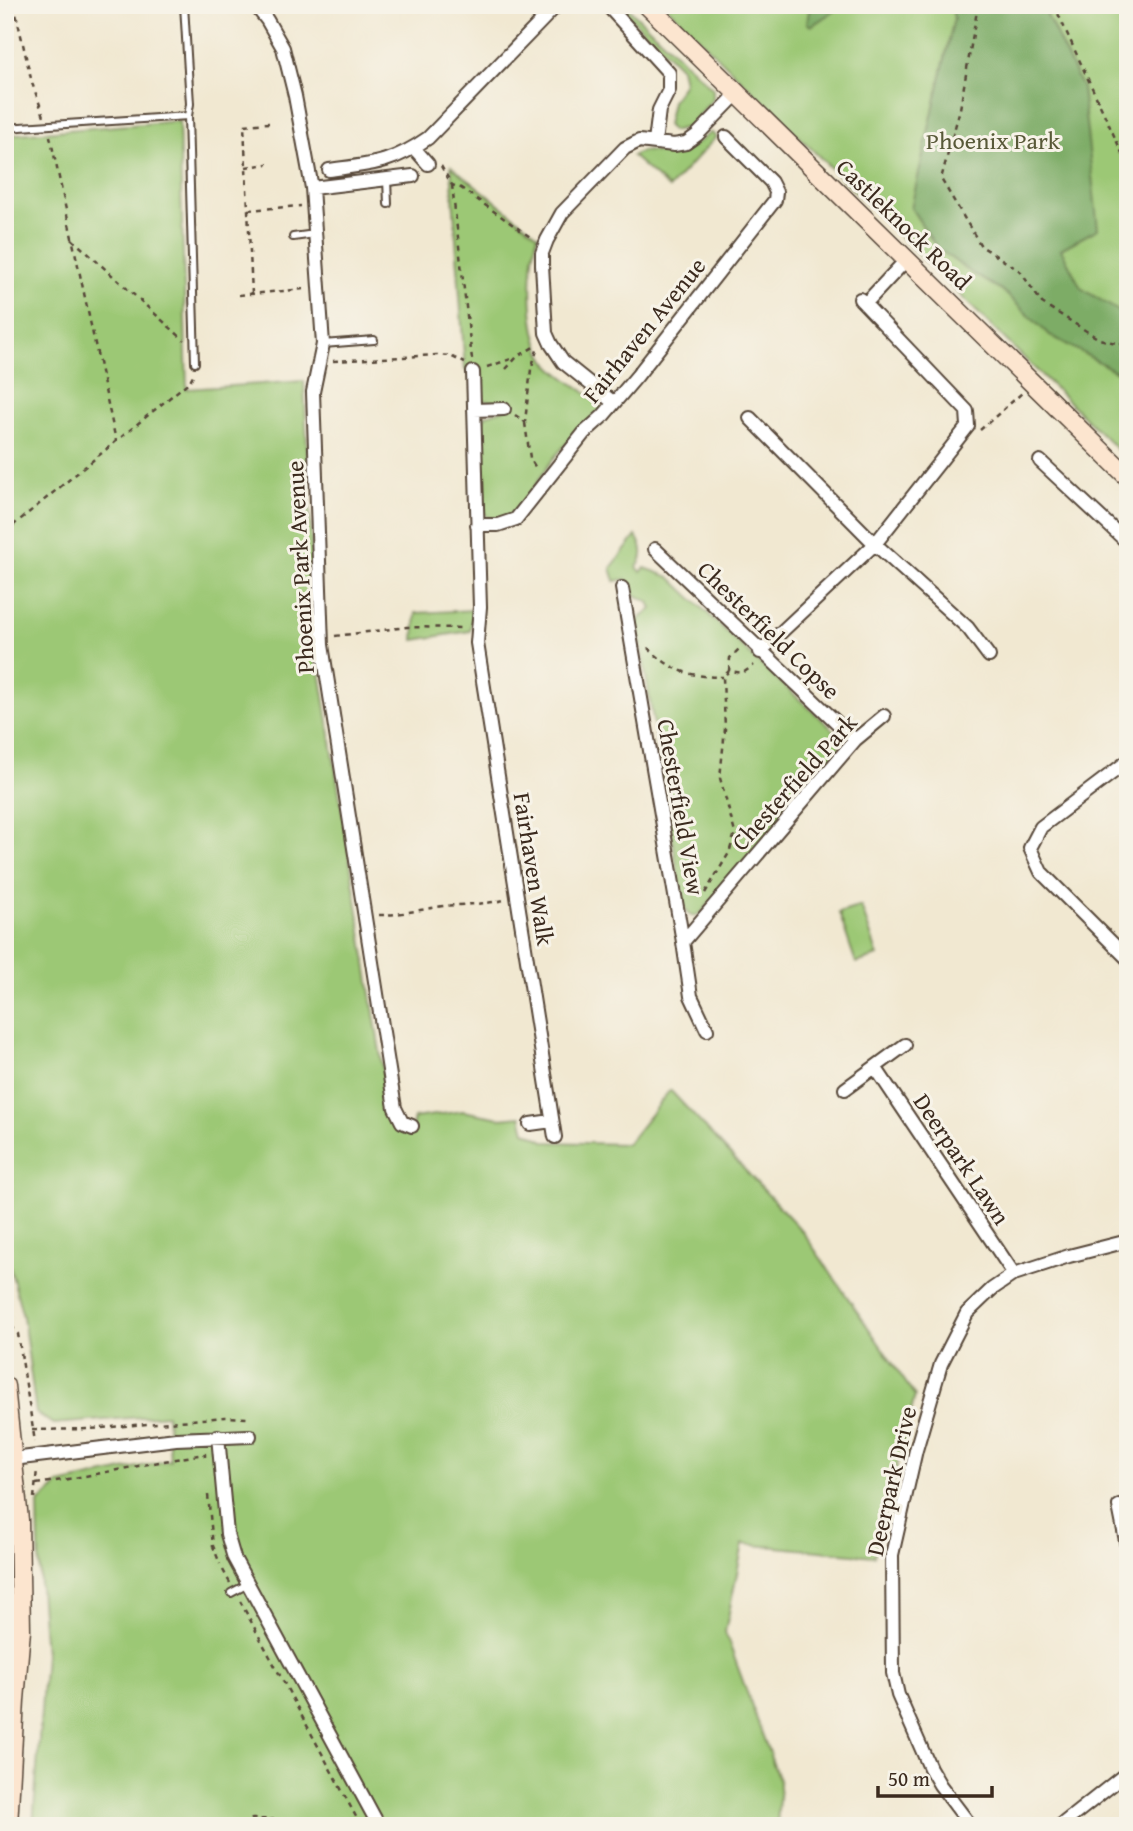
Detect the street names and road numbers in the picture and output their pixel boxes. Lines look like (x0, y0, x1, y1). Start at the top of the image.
street label: Castleknock Road (828, 150, 980, 298)
street label: Fairhaven Avenue (574, 250, 714, 410)
street label: Phoenix Park Avenue (277, 460, 323, 674)
street label: Chesterfield Copse (690, 553, 848, 707)
street label: Chesterfield Park (723, 705, 866, 858)
street label: Chesterfield View (648, 716, 714, 898)
street label: Fairhaven Walk (505, 790, 563, 949)
street label: Deerpark Lawn (905, 1086, 1019, 1232)
street label: Deerpark Drive (857, 1403, 925, 1559)

